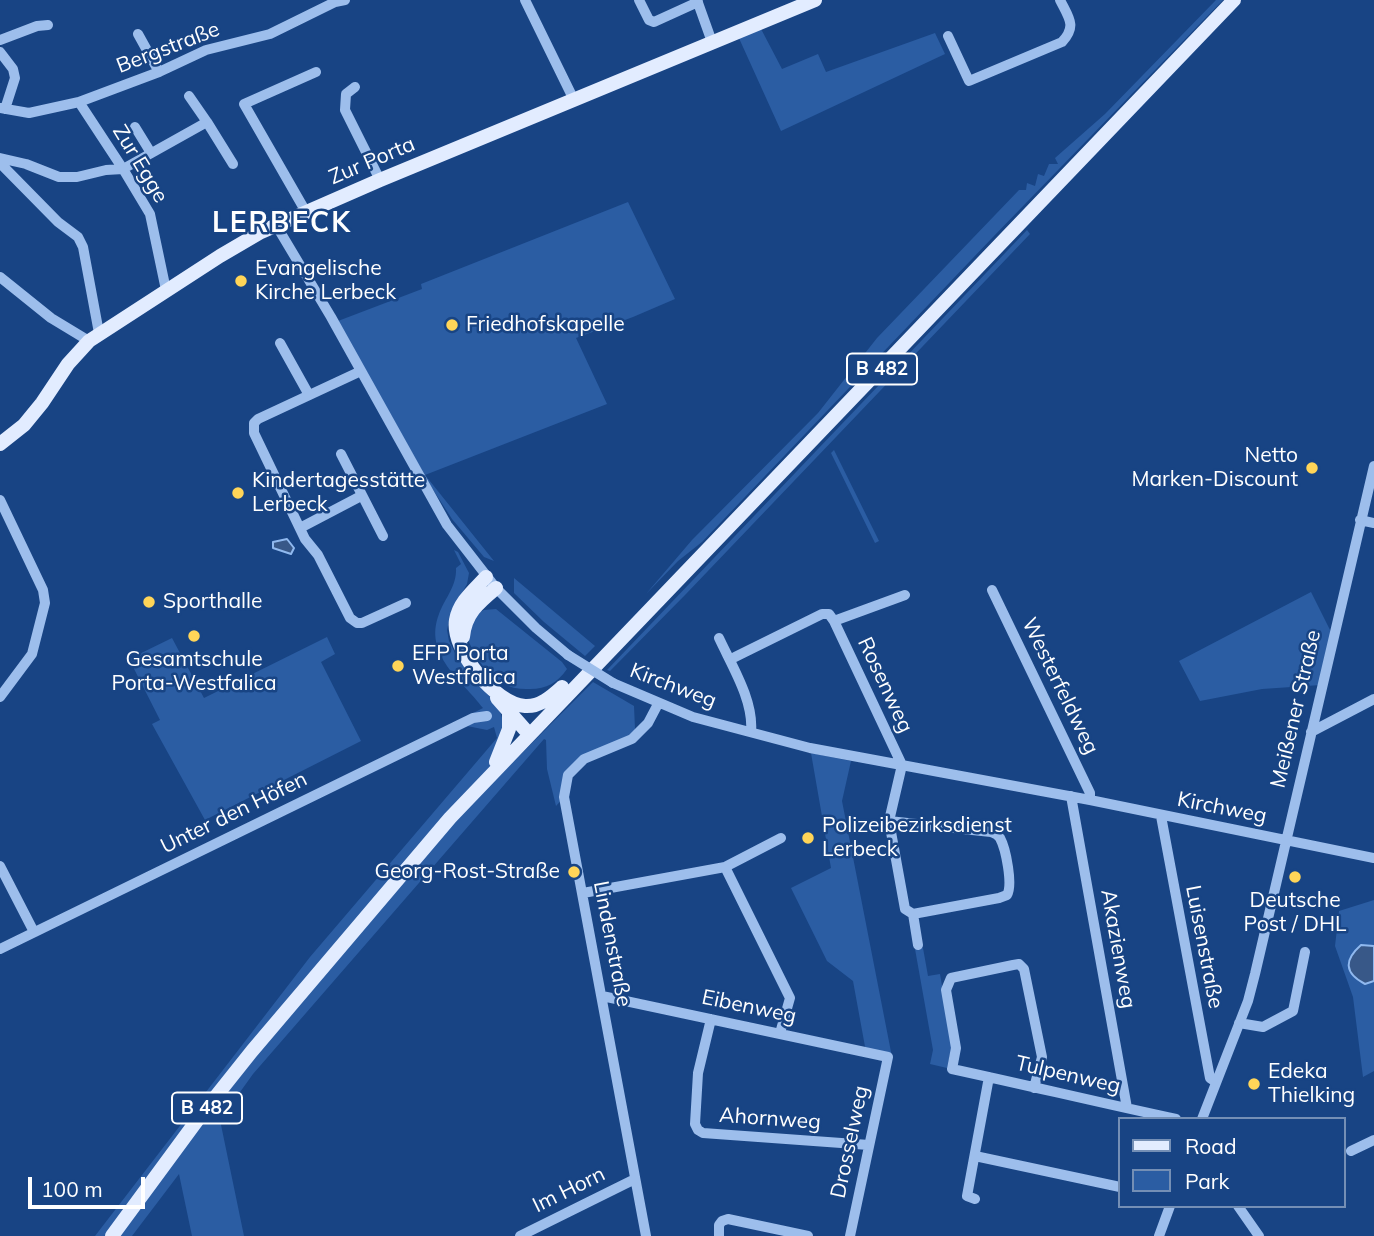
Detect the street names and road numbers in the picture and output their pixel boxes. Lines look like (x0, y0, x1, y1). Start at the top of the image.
street label: Bergstraße (113, 17, 223, 79)
street label: Zur Egge (107, 120, 173, 208)
street label: Zur Porta (325, 132, 419, 190)
road number: B 482 (847, 354, 917, 384)
street label: Westerfeldweg (1016, 614, 1104, 758)
street label: Meißener Straße (1266, 628, 1326, 790)
street label: Rosenweg (852, 633, 918, 737)
street label: Kirchweg (626, 658, 720, 714)
street label: Unter den Höfen (157, 767, 311, 859)
street label: Kirchweg (1175, 787, 1269, 829)
street label: Lindenstraße (587, 879, 637, 1009)
street label: Luisenstraße (1180, 883, 1228, 1011)
street label: Akazienweg (1095, 888, 1141, 1010)
street label: Eibenweg (700, 985, 798, 1029)
street label: Tulpenweg (1013, 1051, 1123, 1099)
street label: Drosselweg (826, 1083, 874, 1201)
road number: B 482 (172, 1092, 242, 1124)
street label: Ahornweg (718, 1103, 822, 1135)
street label: Im Horn (529, 1162, 609, 1218)

